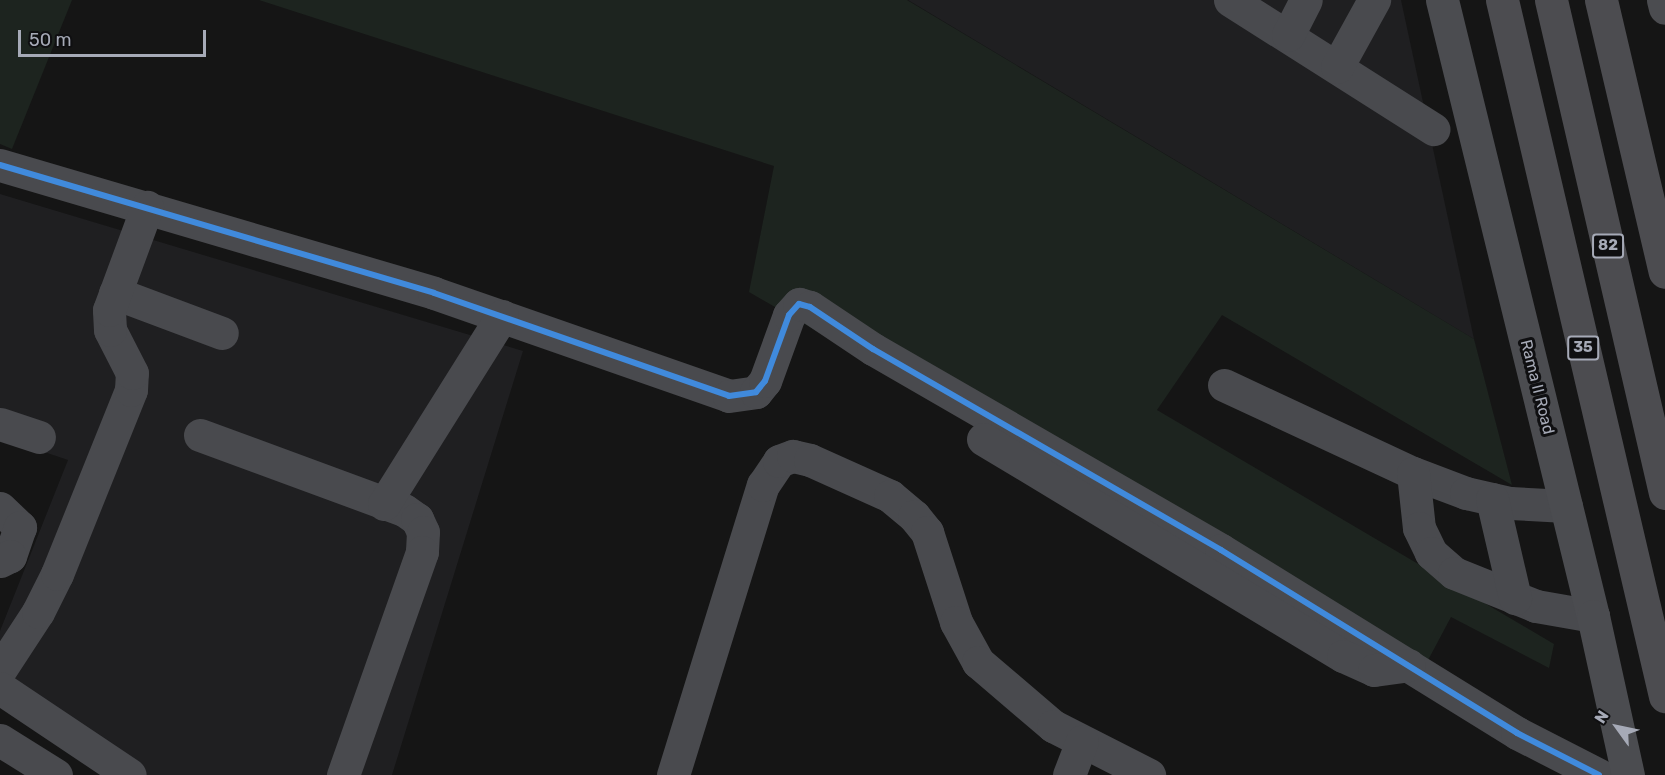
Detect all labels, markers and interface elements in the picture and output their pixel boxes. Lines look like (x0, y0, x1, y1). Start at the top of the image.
scale bar (21, 18, 208, 56)
text: 50 m (29, 29, 72, 51)
road number: 82 (1592, 234, 1624, 258)
road number: 35 (1566, 336, 1600, 360)
street label: Rama II Road (1516, 338, 1558, 436)
north arrow (1587, 697, 1647, 757)
text: N (1590, 707, 1613, 727)

